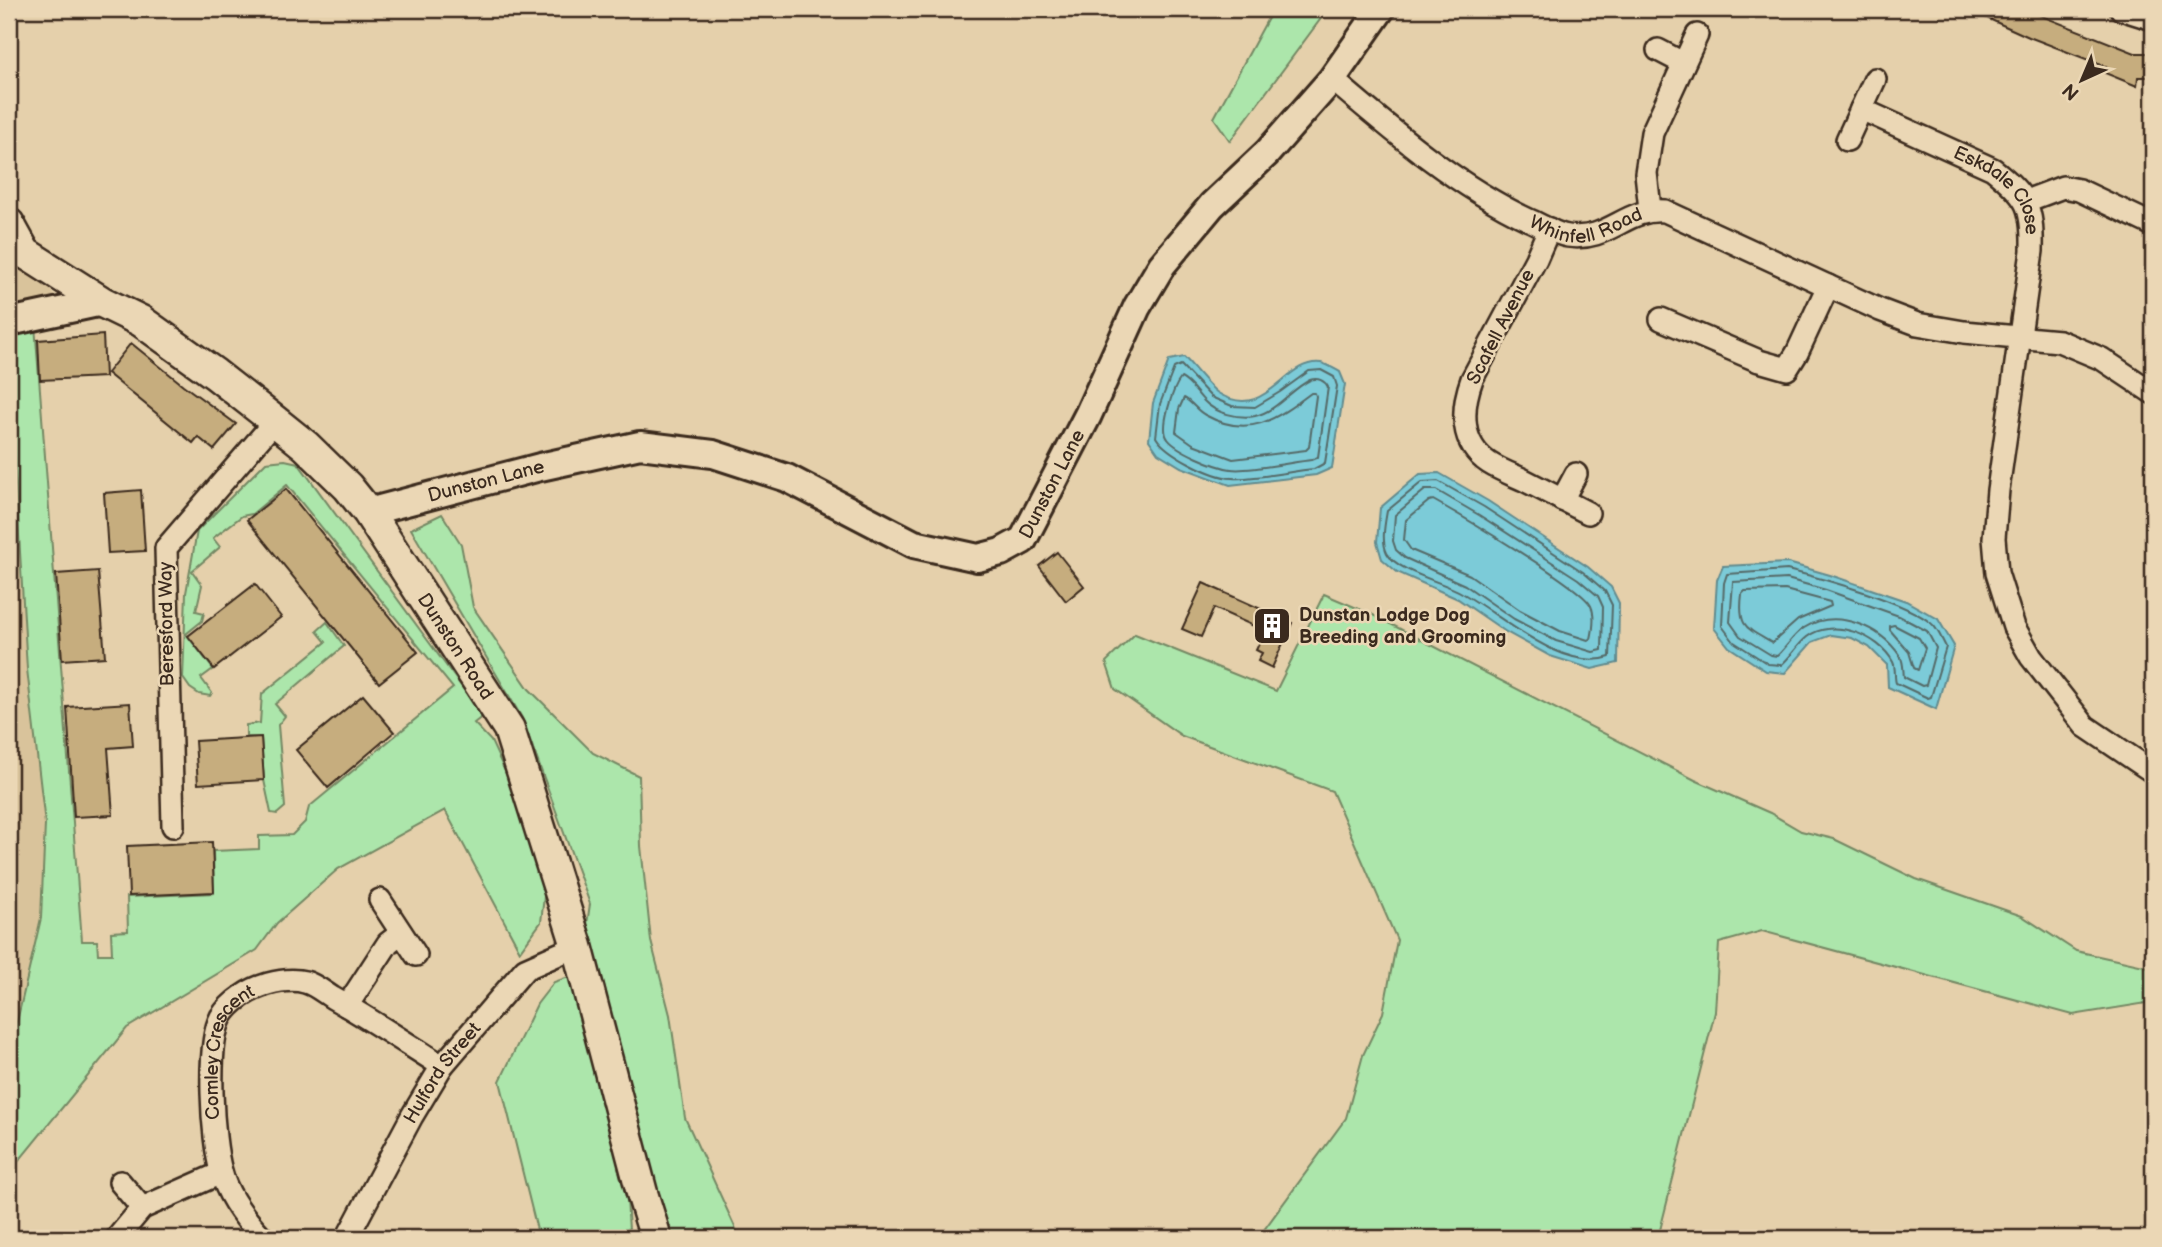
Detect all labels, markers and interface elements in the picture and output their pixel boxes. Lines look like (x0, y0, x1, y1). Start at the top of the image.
north arrow (2046, 46, 2116, 116)
text: N (2058, 78, 2084, 104)
street label: Eskdale Close (1950, 141, 2044, 235)
street label: Whinfell Road (1526, 202, 1645, 248)
street label: Scafell Avenue (1462, 266, 1540, 388)
street label: Dunston Lane (1014, 426, 1090, 542)
street label: Dunston Lane (425, 455, 547, 507)
street label: Beresford Way (154, 561, 180, 687)
street label: Dunston Road (412, 589, 498, 704)
place label: Dunstan Lodge Dog Breeding and Grooming (1299, 604, 1506, 649)
building icon: Dunstan Lodge Dog Breeding and Grooming (1251, 605, 1293, 647)
street label: Comley Crescent (200, 979, 258, 1120)
street label: Hulford Street (399, 1017, 486, 1128)

